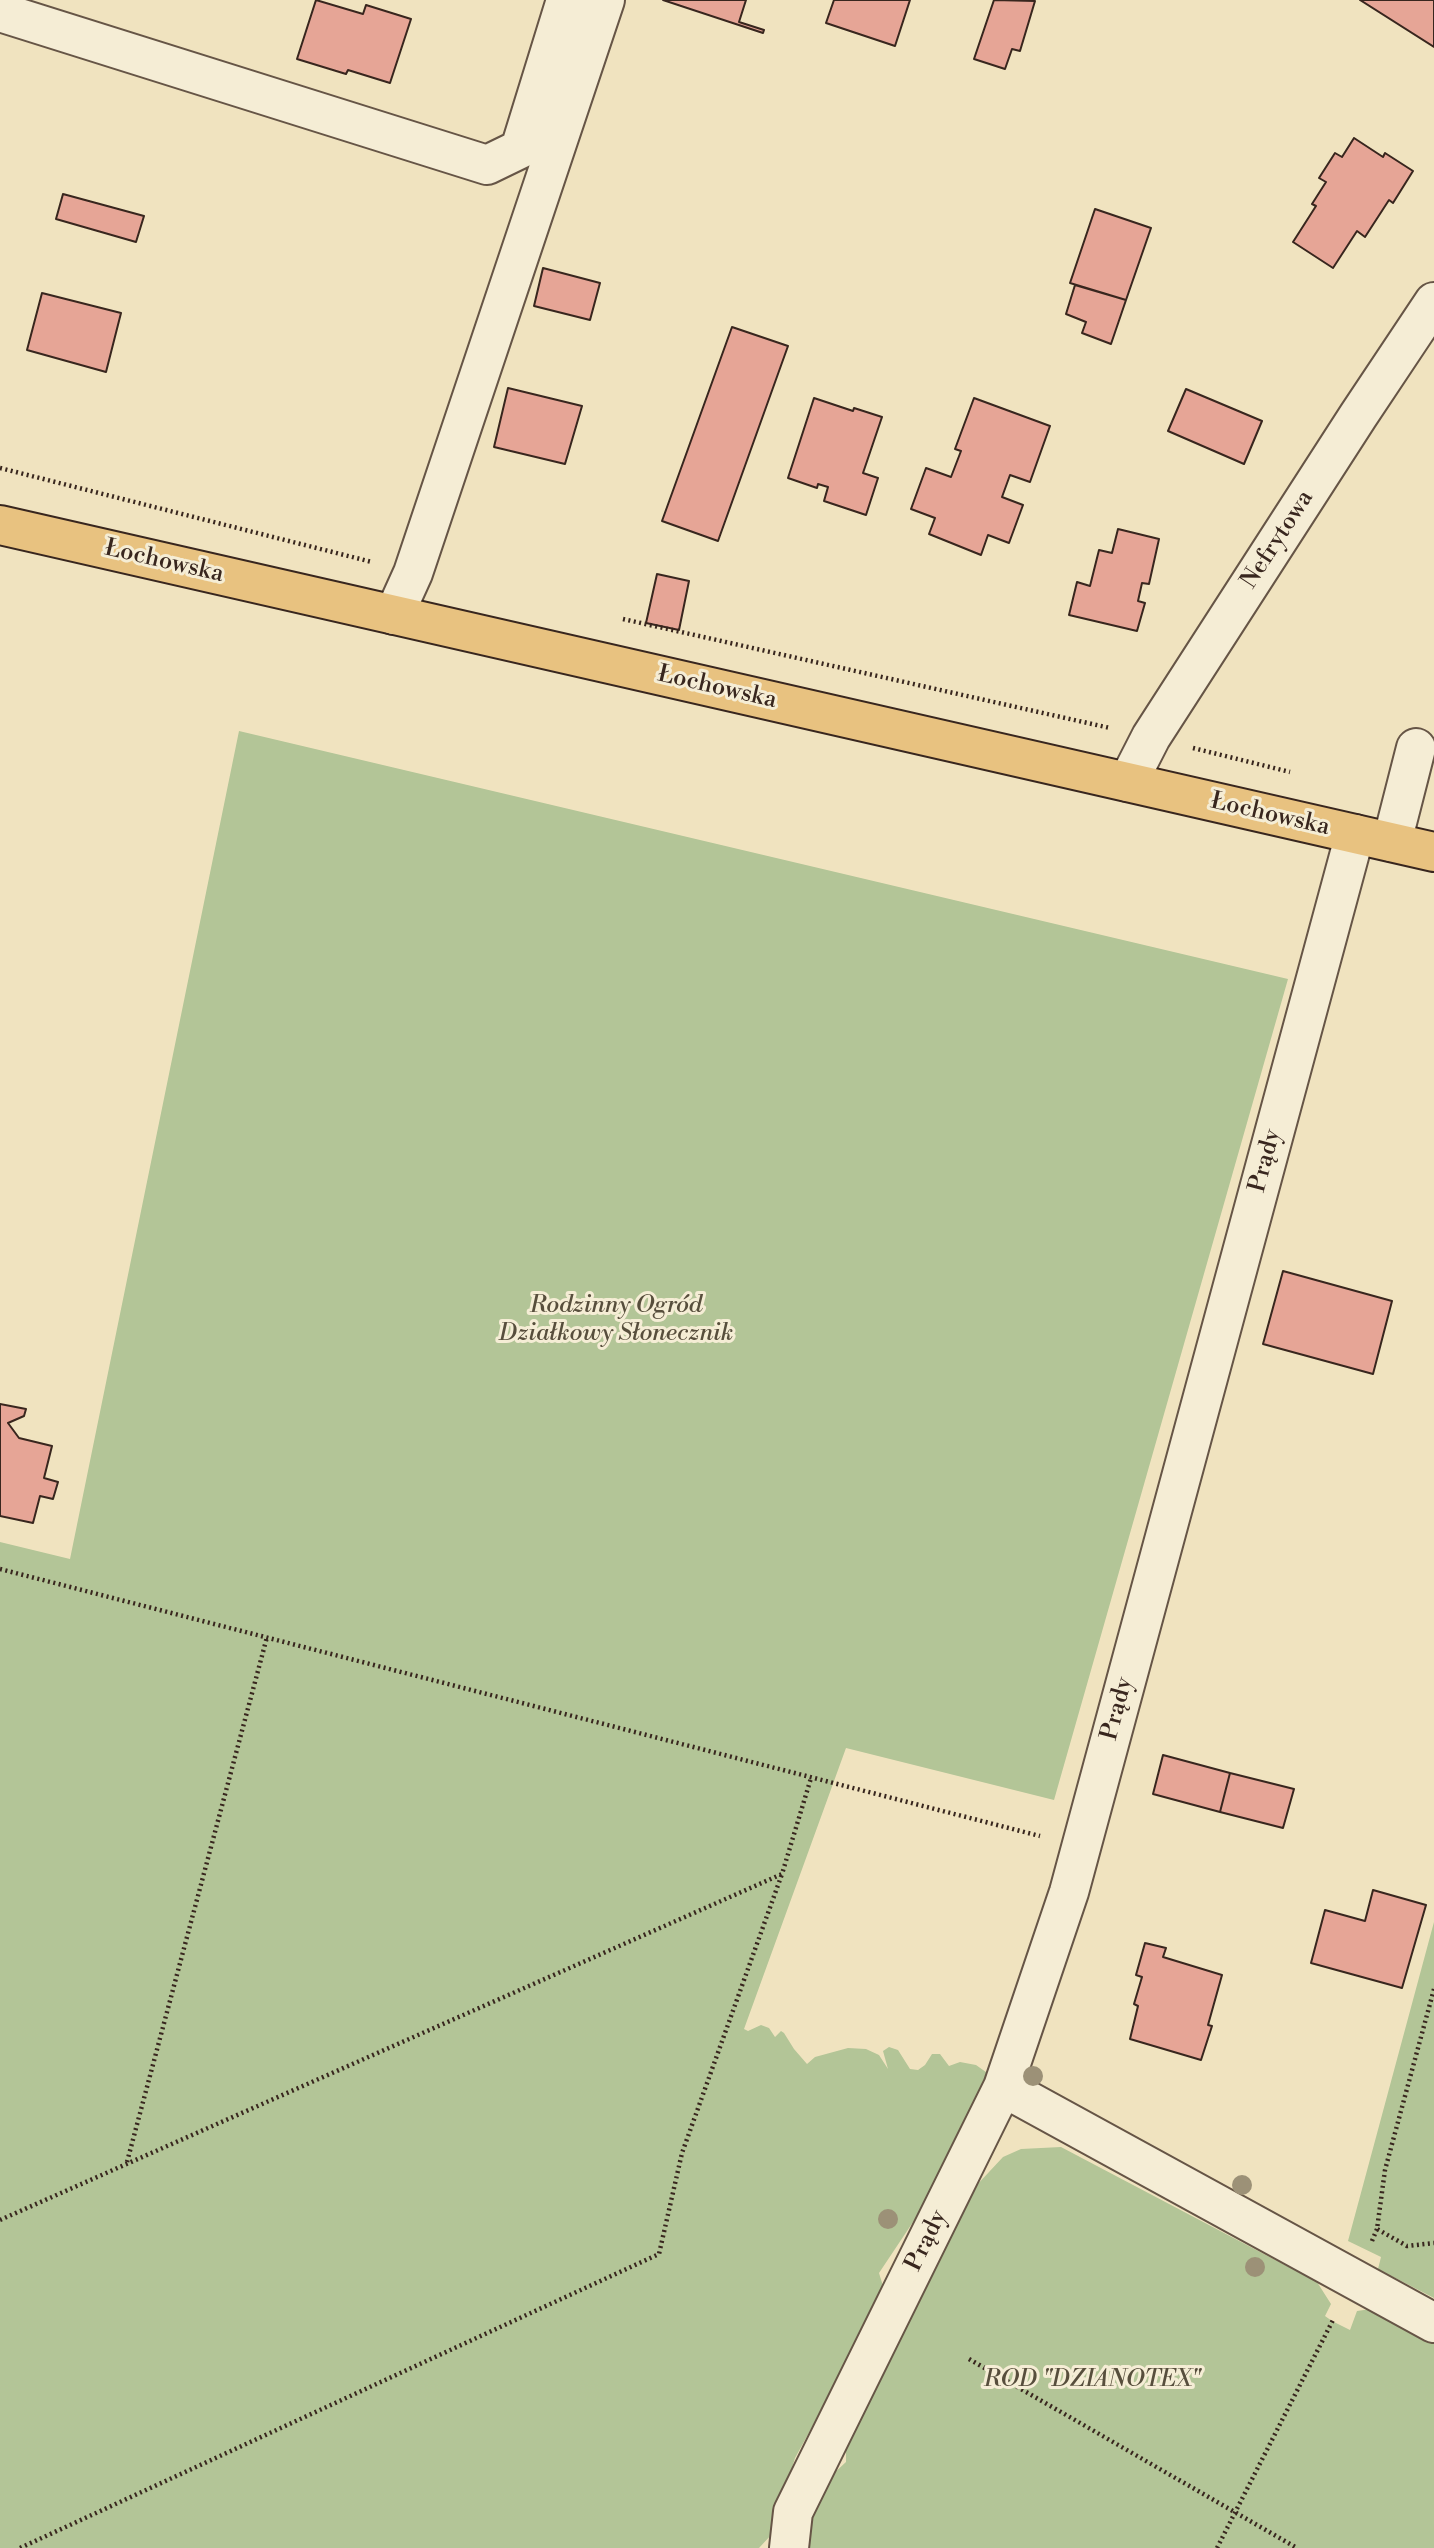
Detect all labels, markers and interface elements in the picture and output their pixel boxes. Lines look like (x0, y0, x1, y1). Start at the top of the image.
street label: Nefrytowa (1236, 485, 1320, 595)
street label: Łochowska (102, 534, 226, 590)
street label: Łochowska (655, 660, 779, 716)
street label: Łochowska (1208, 787, 1332, 843)
street label: Prądy (1244, 1126, 1288, 1196)
park label: Rodzinny Ogród Działkowy Słonecznik (499, 1292, 733, 1348)
street label: Prądy (1096, 1674, 1140, 1744)
street label: Prądy (900, 2206, 954, 2276)
park label: ROD "DZIANOTEX" (984, 2366, 1200, 2394)

